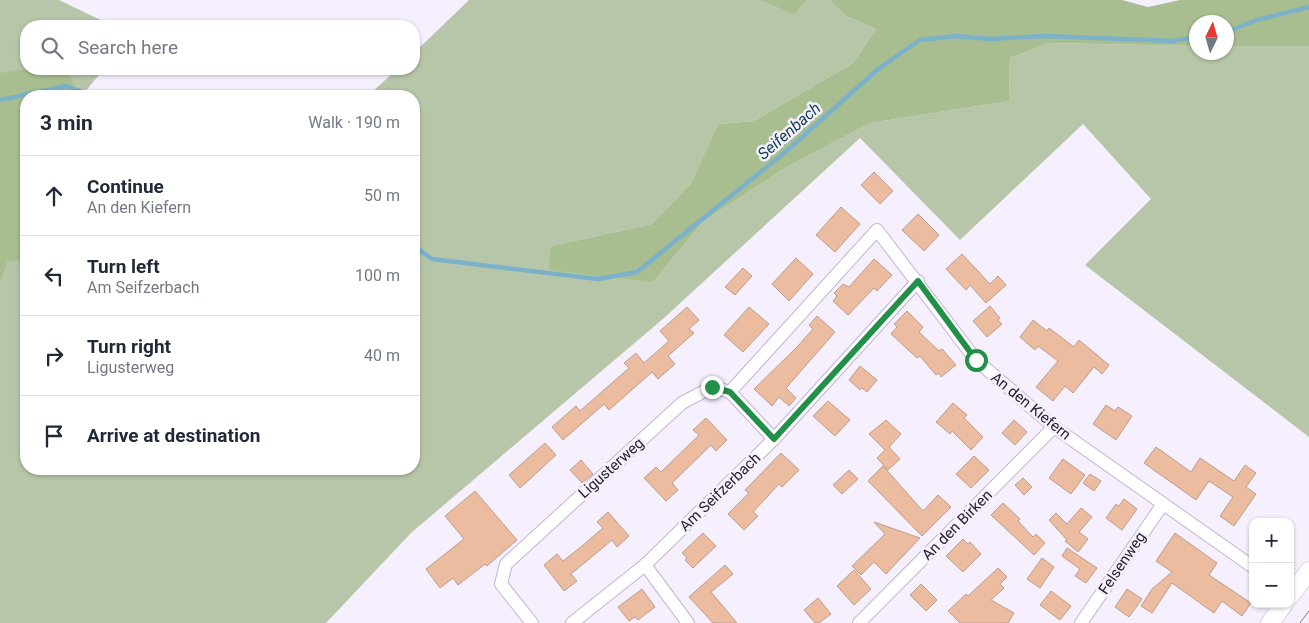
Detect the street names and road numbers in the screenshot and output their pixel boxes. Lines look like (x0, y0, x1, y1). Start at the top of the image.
street label: An den Kiefern (987, 368, 1075, 444)
street label: Ligusterweg (575, 434, 647, 502)
street label: Am Seifzerbach (676, 449, 764, 535)
street label: An den Birken (918, 486, 996, 564)
street label: Felsenweg (1095, 528, 1149, 598)

